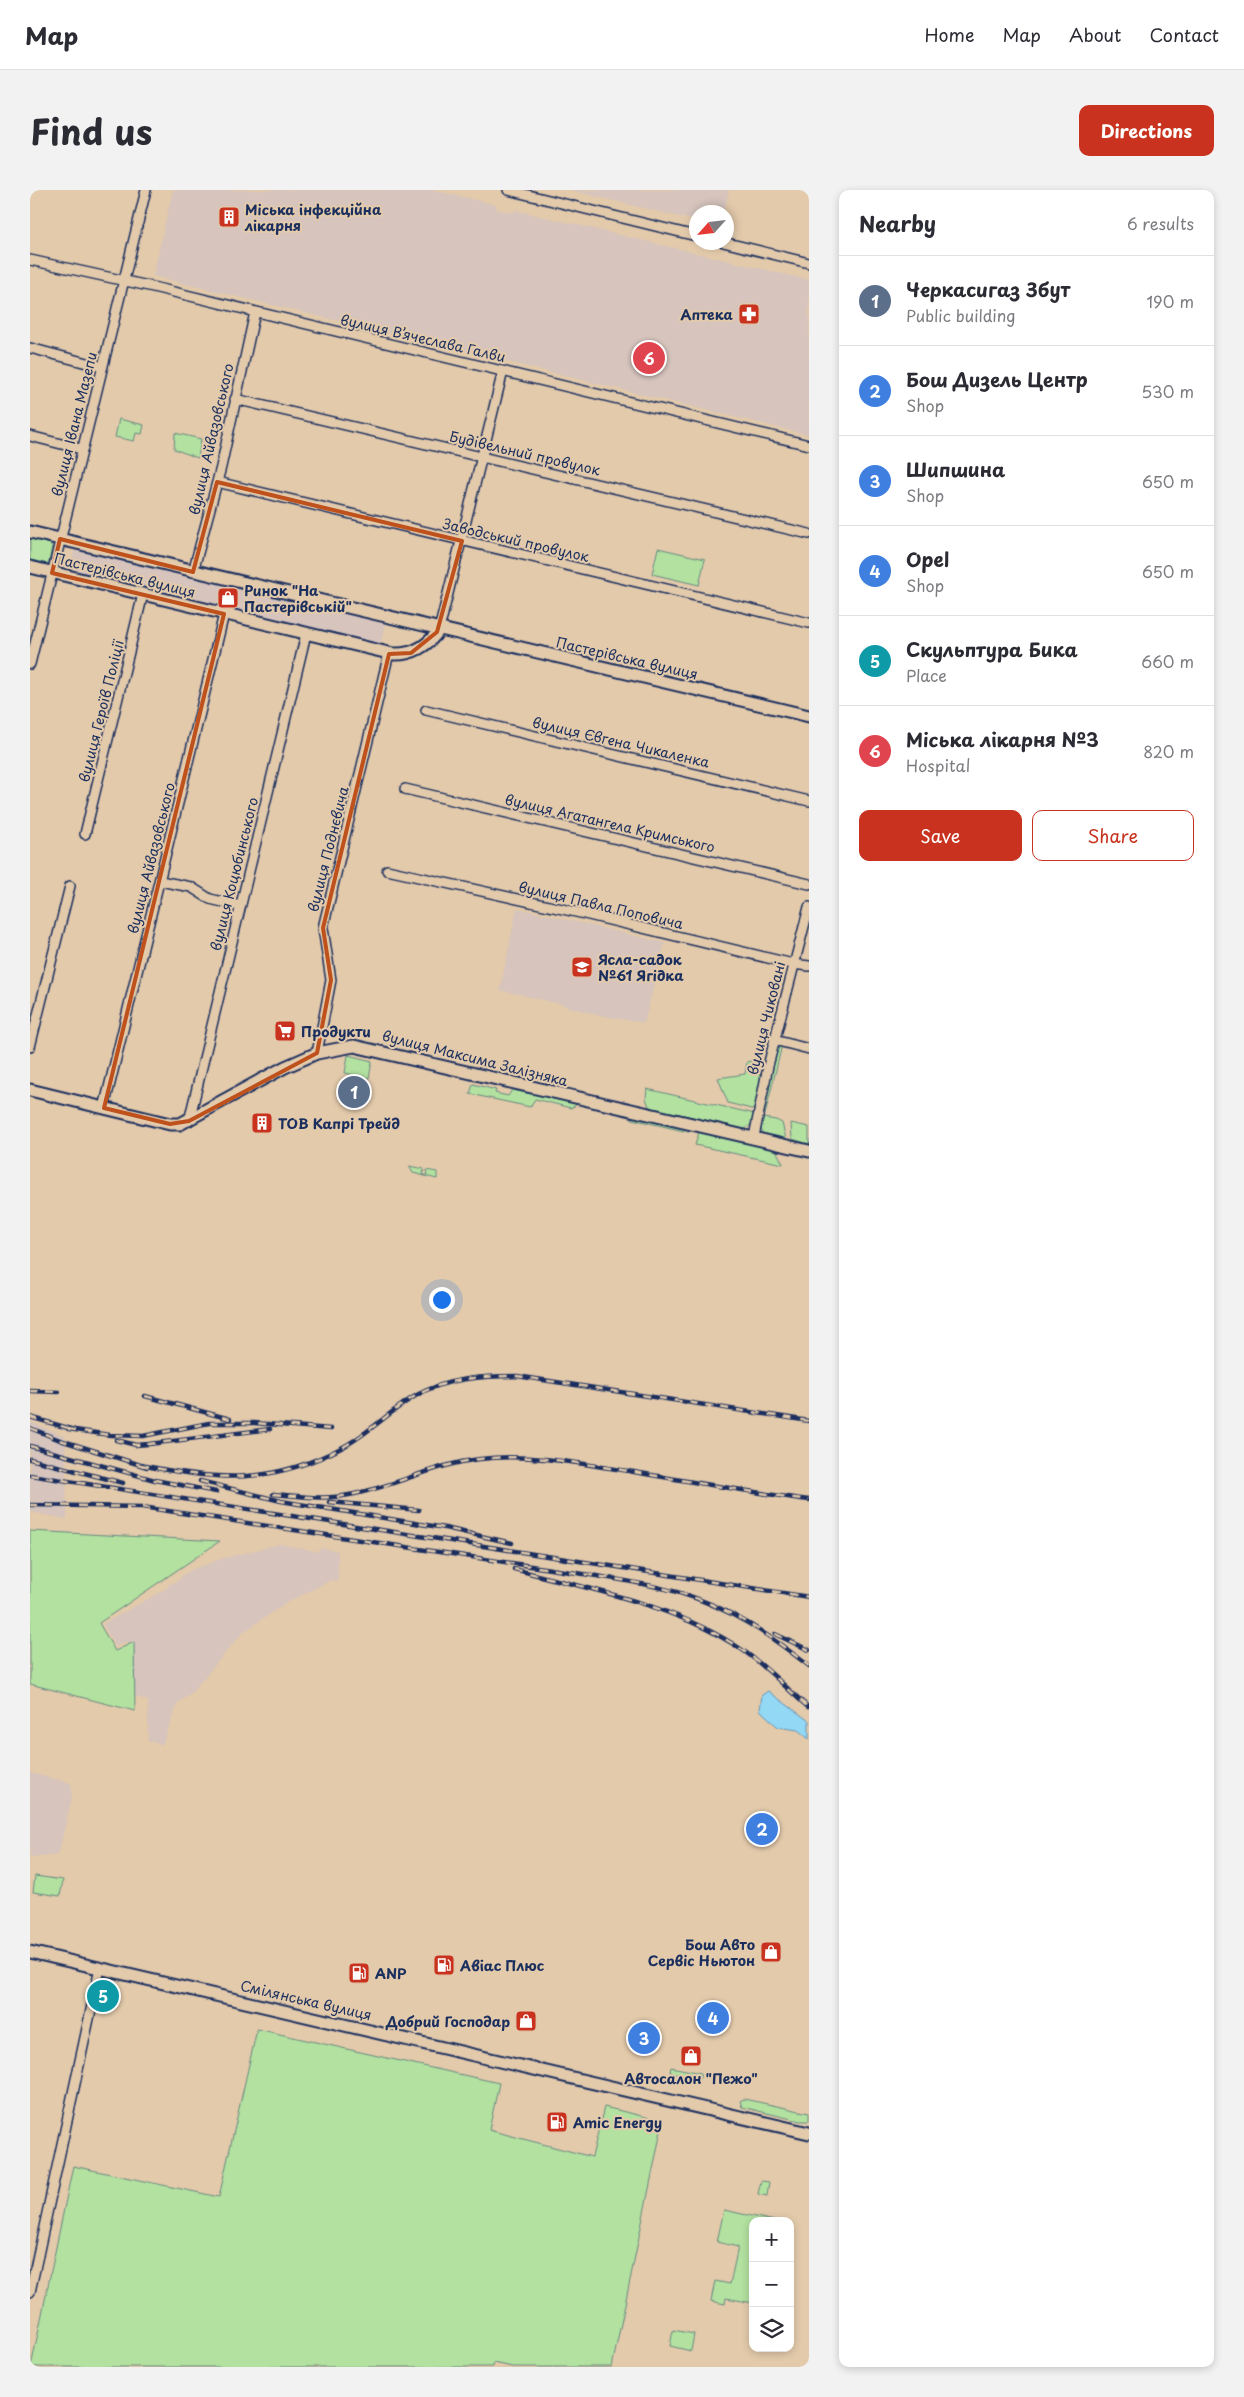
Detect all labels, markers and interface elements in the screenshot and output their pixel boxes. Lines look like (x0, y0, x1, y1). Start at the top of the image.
text: Map (25, 17, 78, 53)
text: Home (924, 21, 974, 48)
text: Map (1002, 21, 1041, 48)
text: About (1069, 21, 1121, 48)
text: Contact (1149, 21, 1219, 48)
text: Find us (30, 104, 152, 157)
button: Directions (1079, 105, 1214, 156)
place label: Міська інфекційна лікарня (244, 199, 382, 236)
building icon: Міська інфекційна лікарня (217, 205, 241, 229)
north arrow (689, 205, 734, 250)
text: Nearby (859, 207, 936, 239)
text: 6 results (1127, 211, 1194, 235)
text: Черкасигаз Збут (906, 275, 1070, 303)
text: 1 (871, 289, 879, 313)
text: 190 m (1146, 289, 1194, 313)
pharmacy icon: Аптека (737, 302, 761, 326)
text: Public building (906, 303, 1016, 327)
place label: Аптека (681, 304, 734, 325)
street label: вулиця Вʼячеслава Галви (338, 309, 508, 367)
pin: 6 (633, 339, 665, 377)
street label: вулиця Івана Мазепи (46, 350, 102, 498)
street label: вулиця Айвазовського (183, 361, 239, 517)
text: Бош Дизель Центр (906, 365, 1088, 393)
text: 2 (869, 379, 881, 403)
text: 530 m (1141, 379, 1194, 403)
text: Shop (906, 393, 944, 417)
street label: Будівельний провулок (448, 425, 603, 481)
text: Шипшина (906, 455, 1005, 483)
text: 3 (870, 469, 880, 493)
text: 650 m (1142, 469, 1194, 493)
text: Shop (906, 483, 944, 507)
street label: Заводський провулок (441, 513, 592, 567)
text: Opel (906, 545, 949, 573)
street label: Пастерівська вулиця (52, 547, 198, 603)
text: 4 (870, 559, 880, 583)
text: 650 m (1142, 559, 1194, 583)
text: Shop (906, 573, 944, 597)
place label: Ринок "На Пастерівській" (244, 580, 352, 617)
shop icon: Ринок "На Пастерівській" (216, 586, 240, 610)
street label: Пастерівська вулиця (554, 631, 700, 685)
text: Cкульптура Бика (906, 635, 1078, 663)
street label: вулиця Героїв Поліції (73, 637, 129, 784)
text: 5 (870, 649, 880, 673)
text: 660 m (1141, 649, 1194, 673)
text: Place (906, 663, 947, 687)
street label: вулиця Євгена Чикаленка (530, 711, 712, 773)
text: Міська лікарня №3 (906, 725, 1099, 753)
text: 6 (869, 739, 881, 763)
text: 820 m (1143, 739, 1194, 763)
text: Hospital (906, 753, 970, 777)
street label: вулиця Айвазовського (122, 780, 180, 936)
street label: вулиця Поднєвича (302, 784, 354, 914)
street label: вулиця Агатангела Кримського (503, 789, 717, 857)
street label: вулиця Коцюбинського (205, 795, 263, 953)
button: Save (859, 810, 1022, 861)
button: Share (1032, 810, 1194, 861)
street label: вулиця Павла Поповича (516, 876, 686, 934)
place label: Ясла-садок №61 Ягідка (598, 949, 684, 986)
school or university icon: Ясла-садок №61 Ягідка (570, 955, 594, 979)
street label: вулиця Чиковані (742, 959, 790, 1077)
supermarket icon: Продукти (273, 1019, 297, 1043)
place label: Продукти (301, 1021, 371, 1042)
street label: вулиця Максима Залізняка (380, 1025, 570, 1091)
pin: 1 (338, 1073, 370, 1111)
building icon: ТОВ Капрі Трейд (250, 1111, 274, 1135)
place label: ТОВ Капрі Трейд (278, 1113, 400, 1134)
your location (429, 1287, 455, 1313)
pin: 2 (746, 1810, 778, 1848)
place label: Бош Авто Сервіс Ньютон (648, 1934, 755, 1971)
shop icon: Бош Авто Сервіс Ньютон (759, 1940, 783, 1964)
fuel station icon: Авіас Плюс (432, 1953, 456, 1977)
place label: Авіас Плюс (459, 1955, 545, 1976)
fuel station icon: ANP (347, 1961, 371, 1985)
place label: ANP (375, 1963, 407, 1984)
street label: Смілянська вулиця (238, 1975, 374, 2025)
pin: 5 (87, 1977, 119, 2015)
pin: 4 (697, 1999, 729, 2037)
shop icon: Добрий Господар (514, 2009, 538, 2033)
place label: Добрий Господар (385, 2011, 510, 2032)
pin: 3 (628, 2019, 660, 2057)
shop icon: Автосалон "Пежо" (679, 2044, 703, 2068)
place label: Автосалон "Пежо" (624, 2068, 758, 2089)
fuel station icon: Amic Energy (545, 2110, 569, 2134)
place label: Amic Energy (573, 2112, 662, 2133)
map controls (749, 2217, 794, 2352)
button: + (749, 2217, 794, 2262)
button: − (749, 2262, 794, 2307)
button: layers (749, 2307, 794, 2352)

